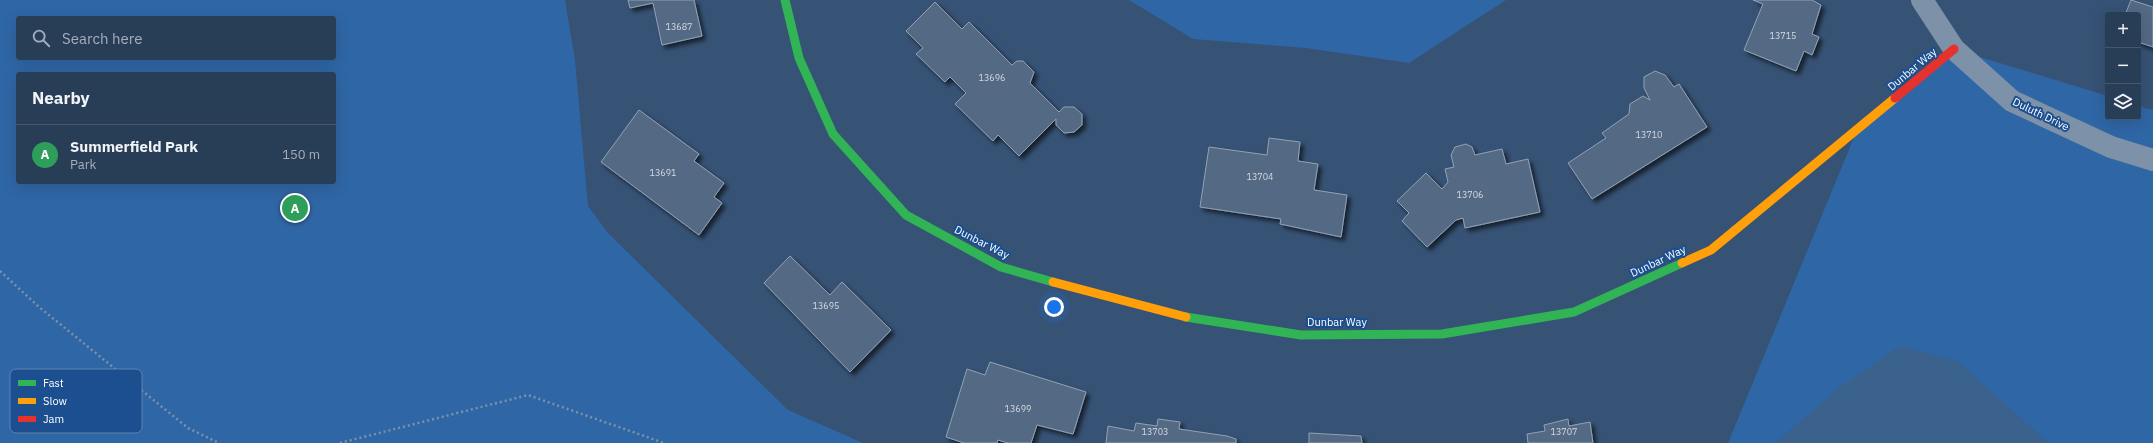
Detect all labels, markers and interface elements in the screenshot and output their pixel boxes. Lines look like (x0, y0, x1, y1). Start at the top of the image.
map controls (2105, 12, 2141, 120)
button: + (2105, 12, 2141, 48)
search box (16, 16, 336, 60)
house number: 13687 (665, 21, 693, 32)
icon: search (30, 27, 52, 49)
text: Search here (62, 29, 142, 48)
house number: 13715 (1769, 30, 1797, 41)
street label: Dunbar Way (1885, 44, 1940, 94)
button: − (2105, 48, 2141, 84)
house number: 13696 (978, 72, 1006, 83)
button: layers (2105, 84, 2141, 120)
text: Nearby (32, 87, 90, 109)
street label: Duluth Drive (2010, 94, 2072, 134)
house number: 13710 (1635, 129, 1663, 140)
text: Summerfield Park (70, 137, 198, 156)
text: A (41, 146, 49, 163)
text: 150 m (282, 146, 320, 163)
text: Park (70, 156, 96, 173)
house number: 13691 (649, 167, 677, 178)
house number: 13704 (1246, 171, 1274, 182)
house number: 13706 (1456, 189, 1484, 200)
pin: A (282, 193, 308, 223)
street label: Dunbar Way (952, 222, 1012, 262)
street label: Dunbar Way (1628, 242, 1689, 280)
your location (1044, 297, 1064, 317)
house number: 13695 (812, 300, 840, 311)
street label: Dunbar Way (1307, 315, 1367, 329)
legend (10, 369, 142, 433)
text: Fast (43, 376, 64, 390)
text: Slow (43, 394, 67, 408)
house number: 13699 (1004, 403, 1032, 414)
text: Jam (43, 412, 64, 426)
house number: 13703 (1141, 426, 1169, 437)
house number: 13707 (1550, 426, 1578, 437)

